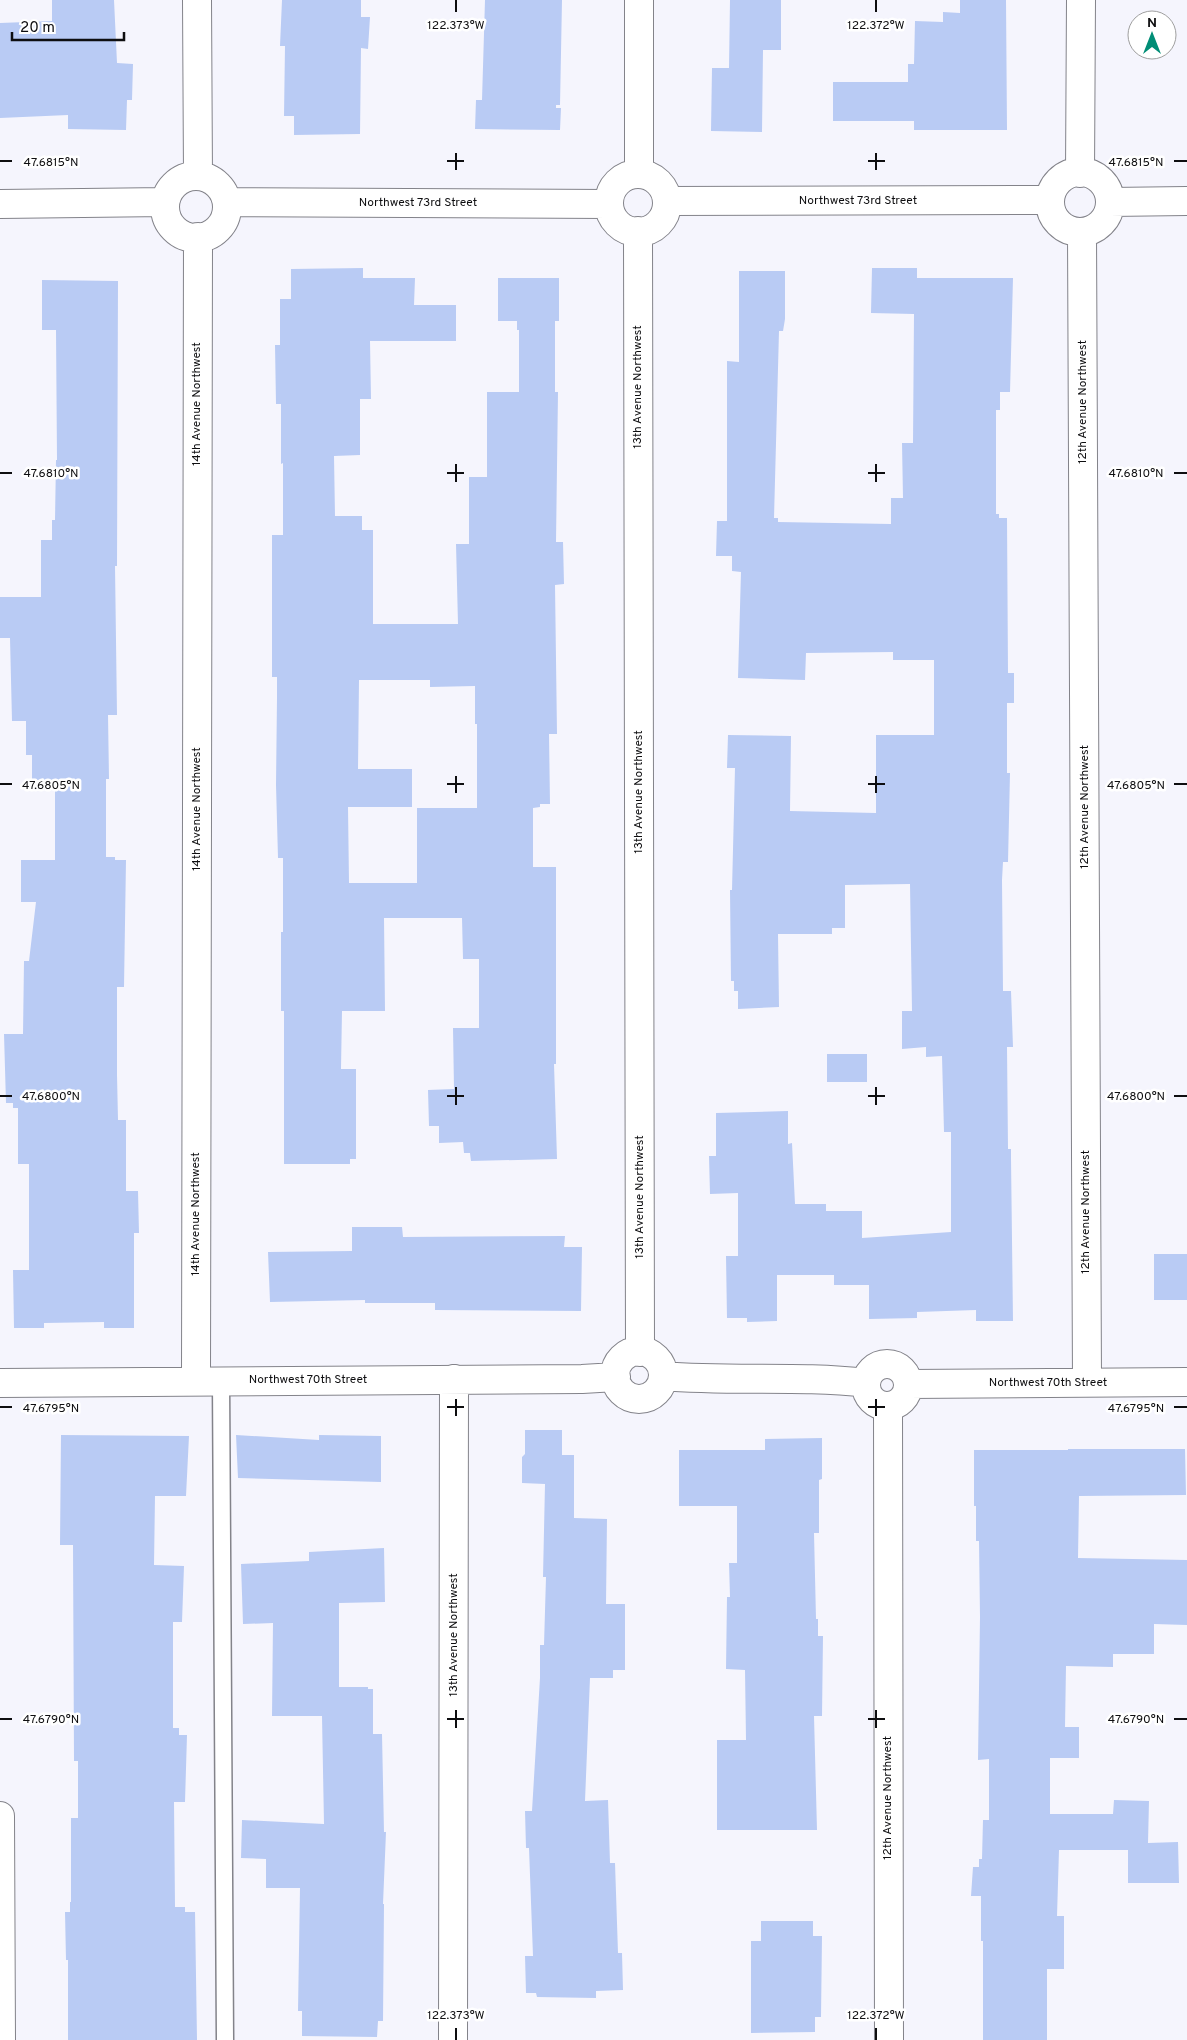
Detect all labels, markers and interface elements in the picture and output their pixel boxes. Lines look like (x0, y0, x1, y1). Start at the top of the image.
scale bar (12, 10, 125, 42)
north arrow (1127, 10, 1177, 60)
text: N (1147, 15, 1157, 32)
text: 122.373°W (427, 18, 485, 34)
text: 122.372°W (847, 18, 905, 34)
text: 20 m (20, 19, 55, 38)
text: 47.6815°N (24, 155, 78, 171)
text: 47.6815°N (1109, 155, 1163, 171)
street label: Northwest 73rd Street (799, 193, 917, 209)
street label: Northwest 73rd Street (359, 195, 477, 211)
street label: 13th Avenue Northwest (630, 325, 646, 449)
street label: 12th Avenue Northwest (1075, 340, 1091, 464)
street label: 14th Avenue Northwest (189, 342, 205, 466)
text: 47.6810°N (23, 466, 79, 482)
text: 47.6810°N (1108, 466, 1164, 482)
street label: 13th Avenue Northwest (631, 730, 647, 854)
street label: 12th Avenue Northwest (1077, 745, 1093, 869)
street label: 14th Avenue Northwest (189, 747, 205, 871)
text: 47.6805°N (22, 778, 80, 794)
text: 47.6805°N (1107, 778, 1165, 794)
text: 47.6800°N (22, 1089, 80, 1105)
text: 47.6800°N (1107, 1089, 1165, 1105)
street label: 13th Avenue Northwest (632, 1135, 648, 1259)
street label: 12th Avenue Northwest (1078, 1150, 1094, 1274)
street label: 14th Avenue Northwest (188, 1152, 204, 1276)
street label: Northwest 70th Street (249, 1372, 367, 1388)
street label: Northwest 70th Street (989, 1375, 1107, 1391)
text: 47.6795°N (23, 1401, 79, 1417)
text: 47.6795°N (1108, 1401, 1164, 1417)
street label: 13th Avenue Northwest (446, 1573, 462, 1697)
text: 47.6790°N (23, 1712, 79, 1728)
text: 47.6790°N (1108, 1712, 1164, 1728)
street label: 12th Avenue Northwest (880, 1736, 896, 1860)
text: 122.373°W (427, 2008, 485, 2024)
text: 122.372°W (847, 2008, 905, 2024)

